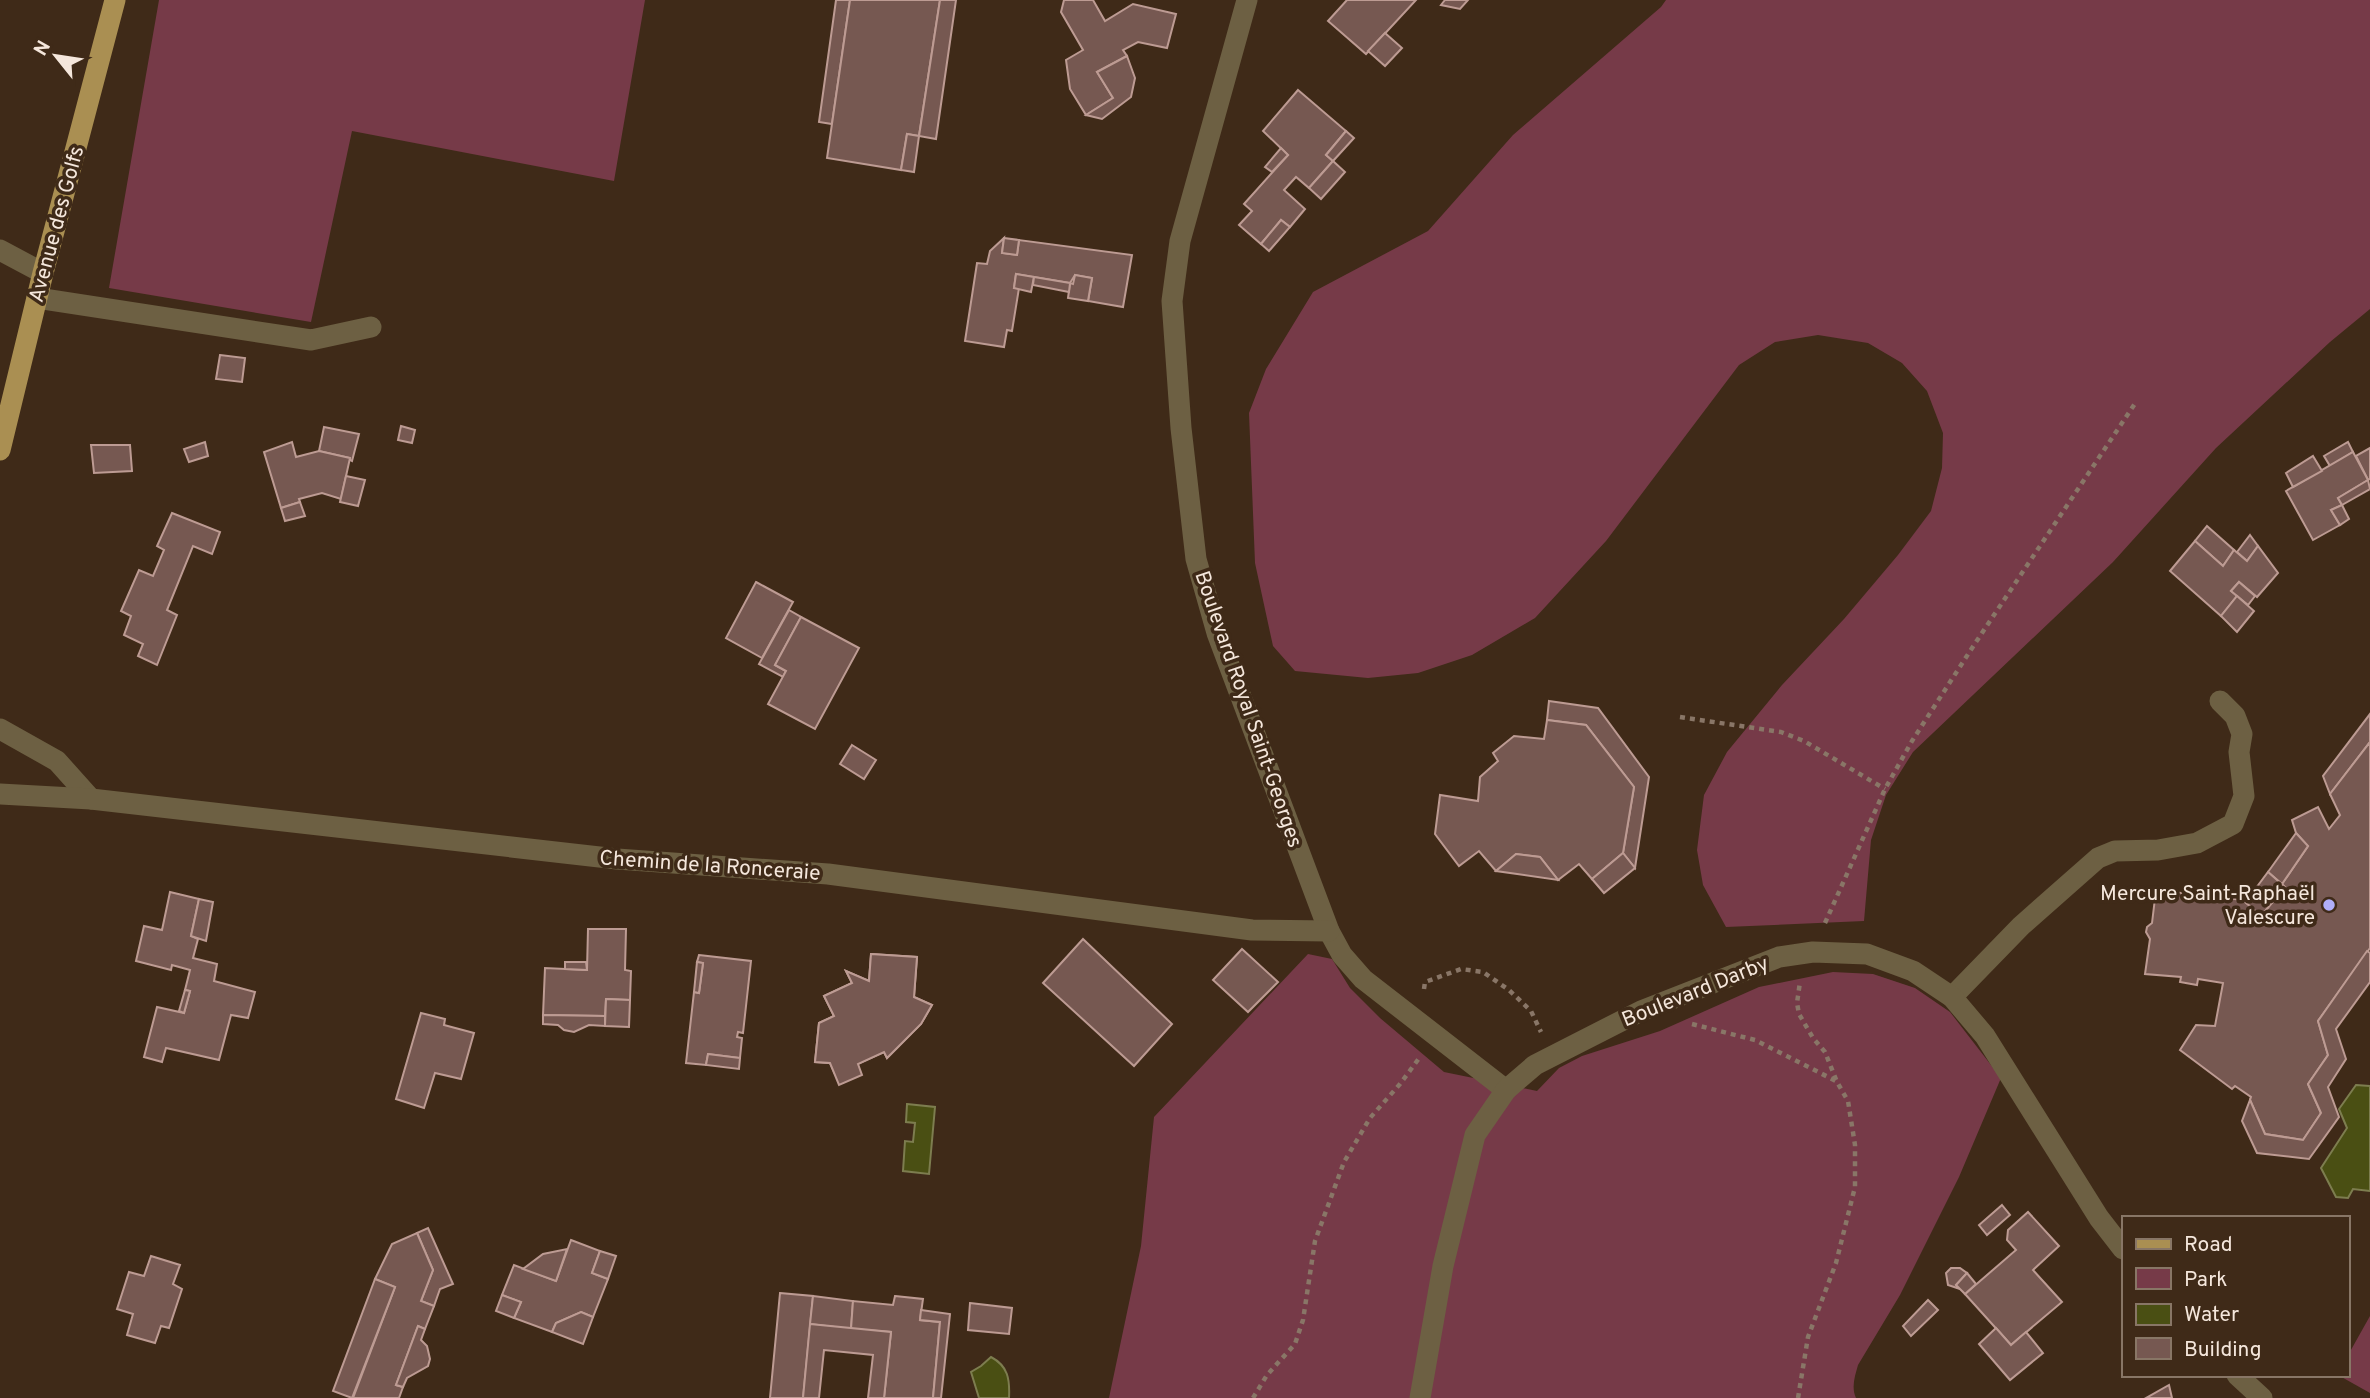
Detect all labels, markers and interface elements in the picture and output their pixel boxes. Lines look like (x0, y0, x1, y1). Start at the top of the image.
north arrow (21, 21, 91, 91)
text: N (29, 37, 57, 60)
street label: Avenue des Golfs (24, 143, 91, 306)
street label: Boulevard Royal Saint-Georges (1187, 568, 1308, 851)
street label: Chemin de la Ronceraie (599, 845, 821, 888)
place label: Mercure Saint-Raphaël Valescure (2100, 881, 2315, 932)
marker: Mercure Saint-Raphaël Valescure (2321, 897, 2337, 913)
street label: Boulevard Darby (1618, 951, 1773, 1034)
legend (2122, 1216, 2349, 1377)
text: Road (2184, 1232, 2233, 1259)
text: Park (2184, 1267, 2227, 1294)
text: Water (2184, 1302, 2239, 1329)
text: Building (2184, 1337, 2262, 1364)

